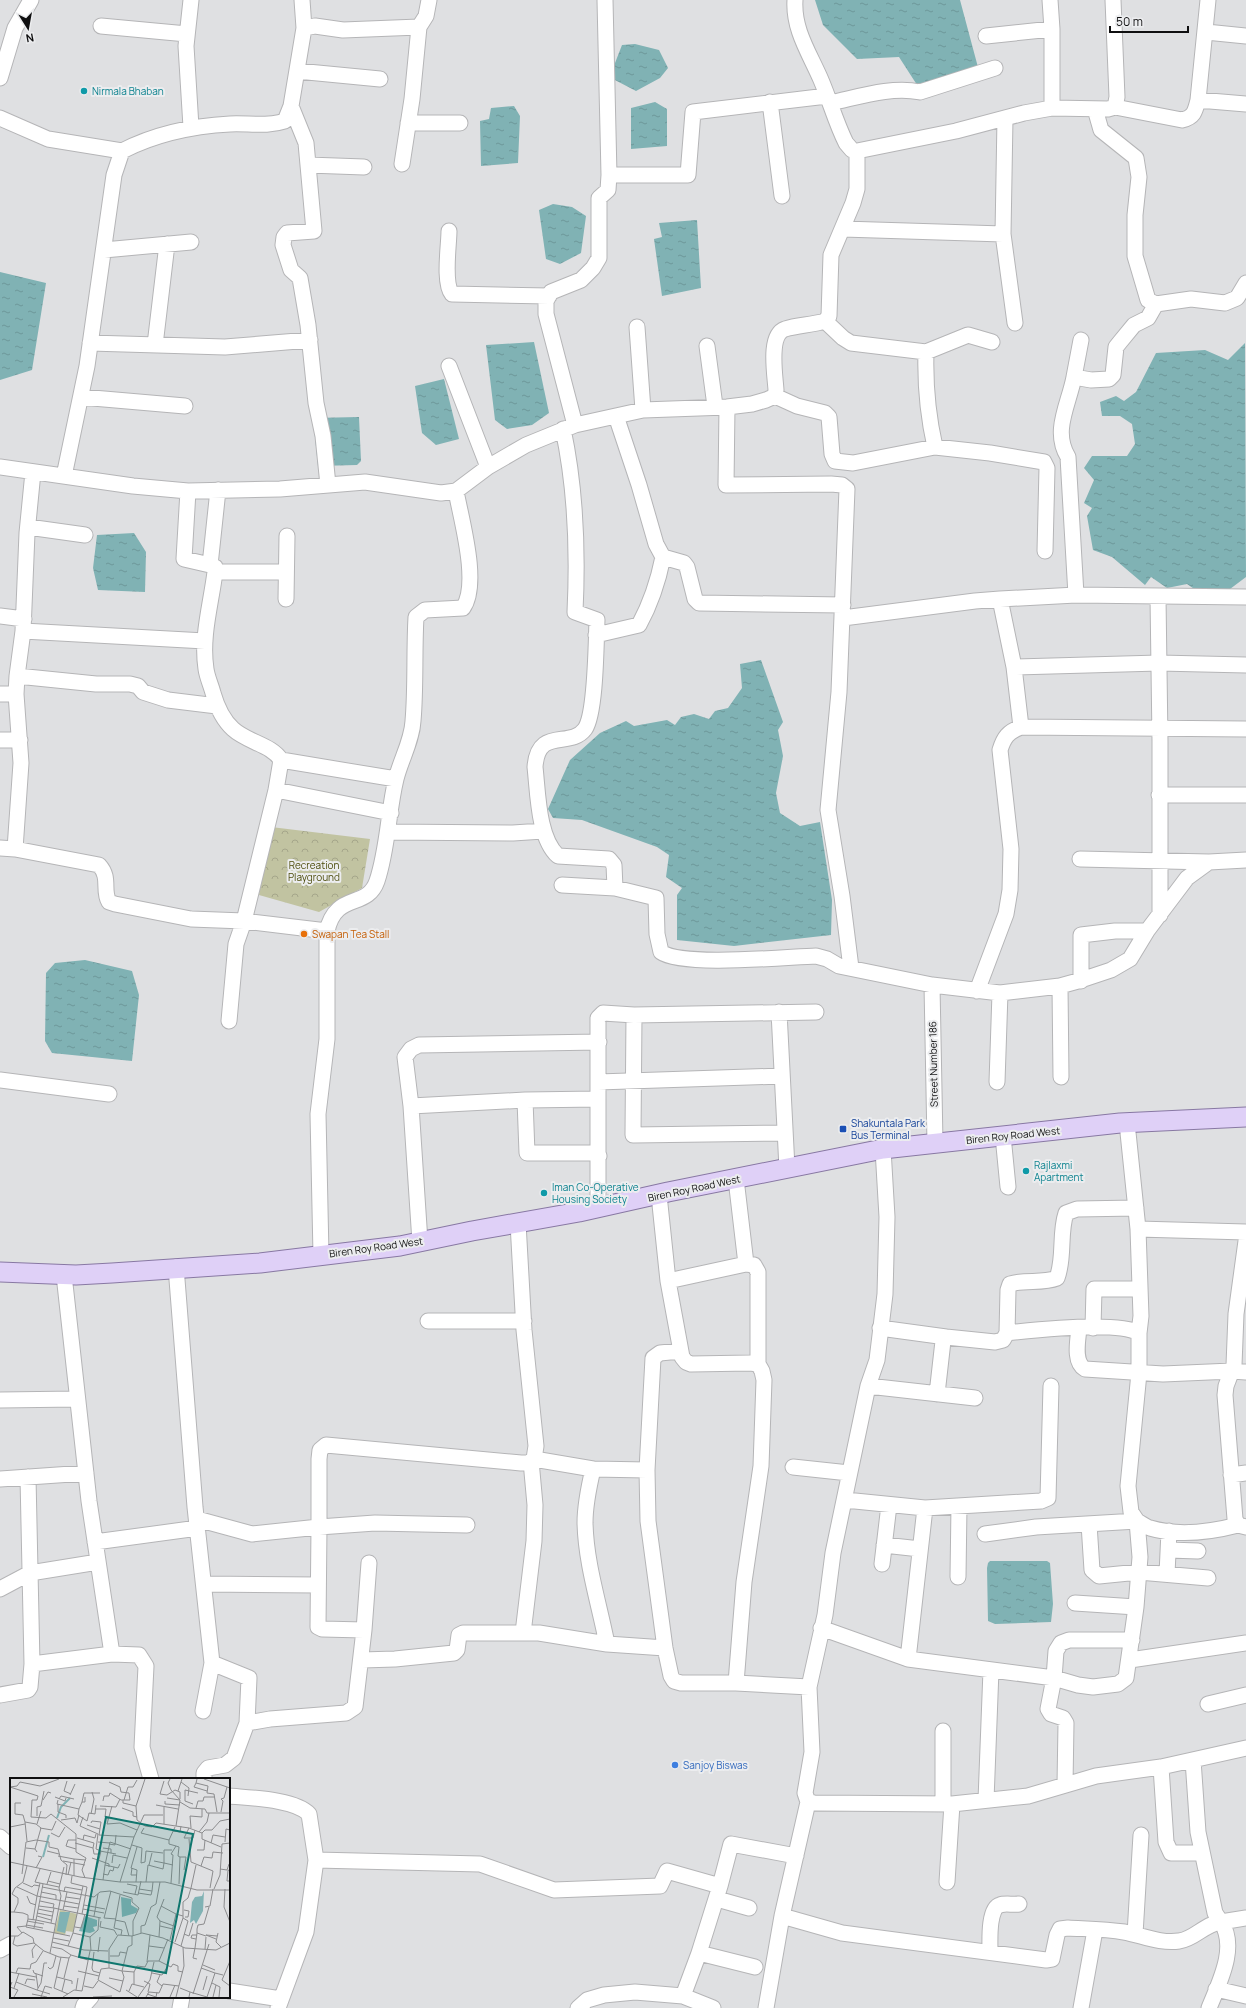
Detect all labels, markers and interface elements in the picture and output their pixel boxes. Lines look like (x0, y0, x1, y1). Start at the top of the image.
north arrow (8, 8, 48, 48)
scale bar (1110, 8, 1188, 34)
text: 50 m (1116, 13, 1143, 30)
text: N (25, 30, 35, 46)
place label: Nirmala Bhaban (92, 84, 164, 98)
marker: Nirmala Bhaban (79, 86, 89, 96)
park label: Recreation Playground (288, 858, 340, 884)
place label: Swapan Tea Stall (312, 927, 389, 941)
marker: Swapan Tea Stall (299, 929, 309, 939)
street label: Street Number 186 (925, 1021, 941, 1107)
place label: Shakuntala Park Bus Terminal (851, 1116, 926, 1142)
street label: Biren Roy Road West (965, 1123, 1061, 1147)
marker: Shakuntala Park Bus Terminal (838, 1124, 848, 1134)
place label: Rajlaxmi Apartment (1034, 1158, 1084, 1184)
marker: Rajlaxmi Apartment (1021, 1166, 1031, 1176)
street label: Biren Roy Road West (646, 1171, 742, 1205)
place label: Iman Co-Operative Housing Society (552, 1180, 639, 1206)
marker: Iman Co-Operative Housing Society (539, 1188, 549, 1198)
street label: Biren Roy Road West (328, 1233, 424, 1261)
place label: Sanjoy Biswas (683, 1758, 748, 1772)
marker: Sanjoy Biswas (670, 1760, 680, 1770)
inset map (10, 1778, 230, 1998)

